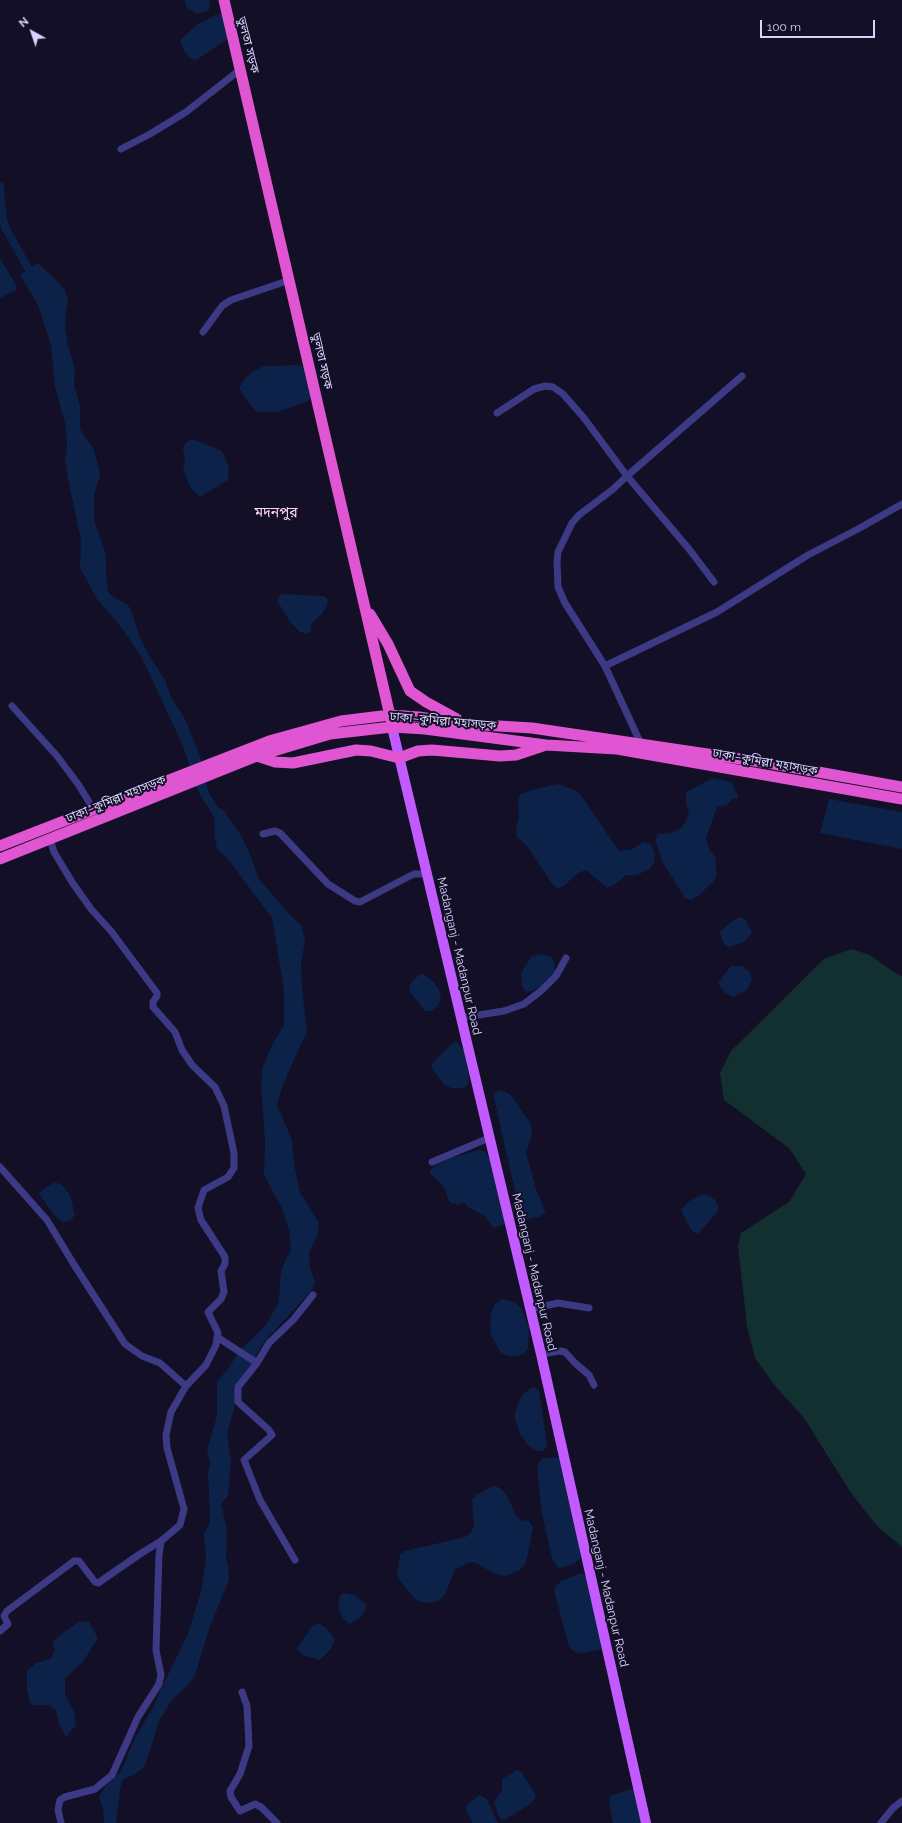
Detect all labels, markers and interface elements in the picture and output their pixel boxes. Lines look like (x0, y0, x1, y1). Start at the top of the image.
north arrow (12, 12, 52, 52)
scale bar (762, 12, 877, 38)
text: N (17, 15, 31, 30)
street label: ভুলতা সড়ক (234, 15, 262, 75)
text: 100 m (767, 20, 801, 34)
street label: ভুলতা সড়ক (309, 331, 335, 391)
district label: মদনপুর (254, 505, 298, 521)
street label: ঢাকা–কুমিল্লা মহাসড়ক (389, 709, 497, 733)
street label: ঢাকা–কুমিল্লা মহাসড়ক (711, 746, 819, 778)
street label: ঢাকা–কুমিল্লা মহাসড়ক (64, 772, 168, 826)
street label: Madanganj - Madanpur Road (434, 876, 484, 1036)
street label: Madanganj - Madanpur Road (509, 1192, 559, 1352)
street label: Madanganj - Madanpur Road (581, 1508, 631, 1668)

